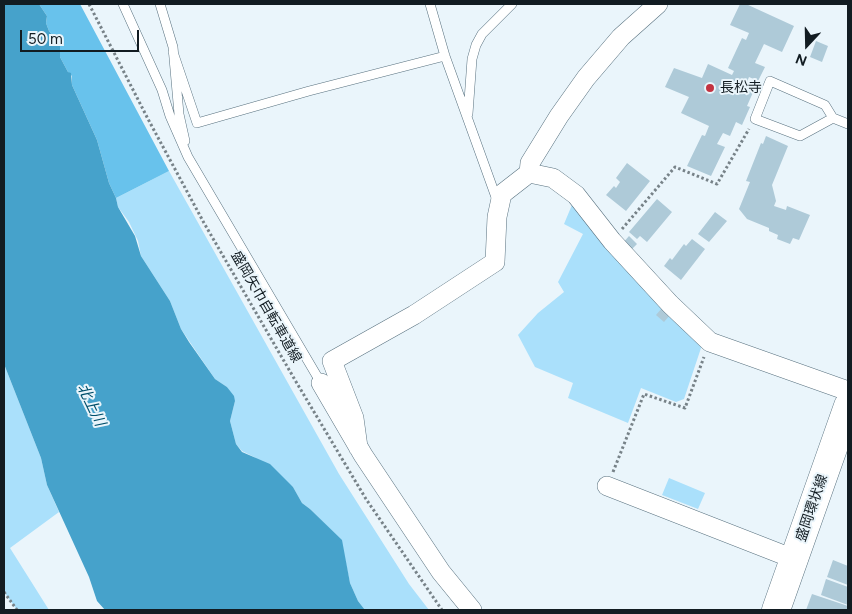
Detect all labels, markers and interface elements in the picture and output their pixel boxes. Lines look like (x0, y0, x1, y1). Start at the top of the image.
scale bar (22, 20, 141, 52)
north arrow (782, 20, 832, 70)
text: 50 m (28, 30, 63, 48)
text: N (793, 50, 810, 69)
place label: 長松寺 (720, 80, 762, 96)
marker: 長松寺 (704, 82, 716, 94)
street label: 盛岡矢巾自転車道線 (227, 248, 305, 366)
water label: 北上川 (73, 381, 109, 429)
street label: 盛岡環状線 (793, 472, 831, 544)

